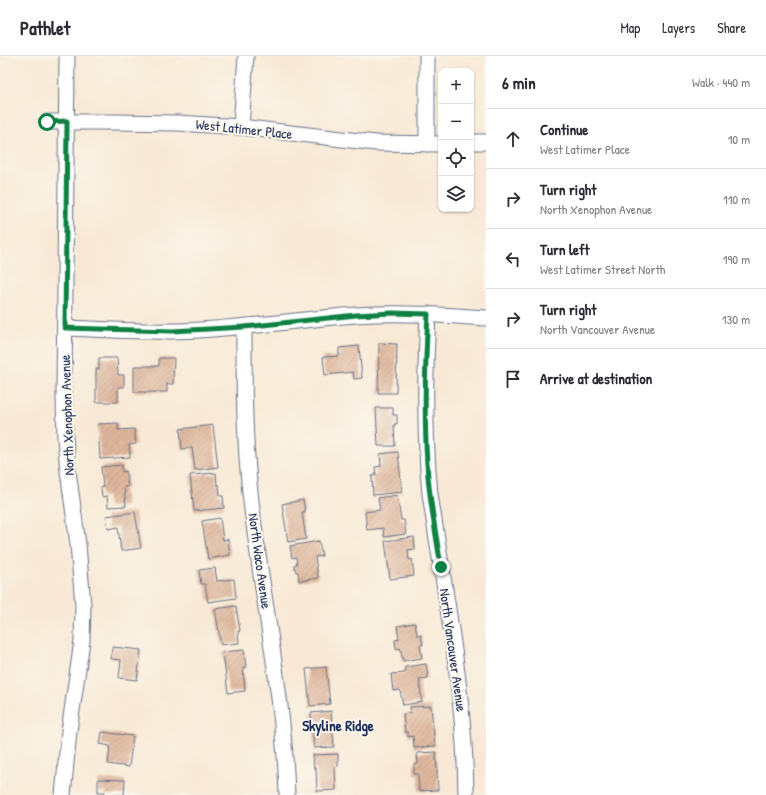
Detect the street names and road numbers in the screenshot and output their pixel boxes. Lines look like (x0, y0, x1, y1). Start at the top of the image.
street label: West Latimer Place (195, 114, 294, 143)
street label: North Xenophon Avenue (55, 354, 79, 476)
street label: North Waco Avenue (244, 512, 277, 610)
street label: North Vancouver Avenue (435, 587, 472, 713)

